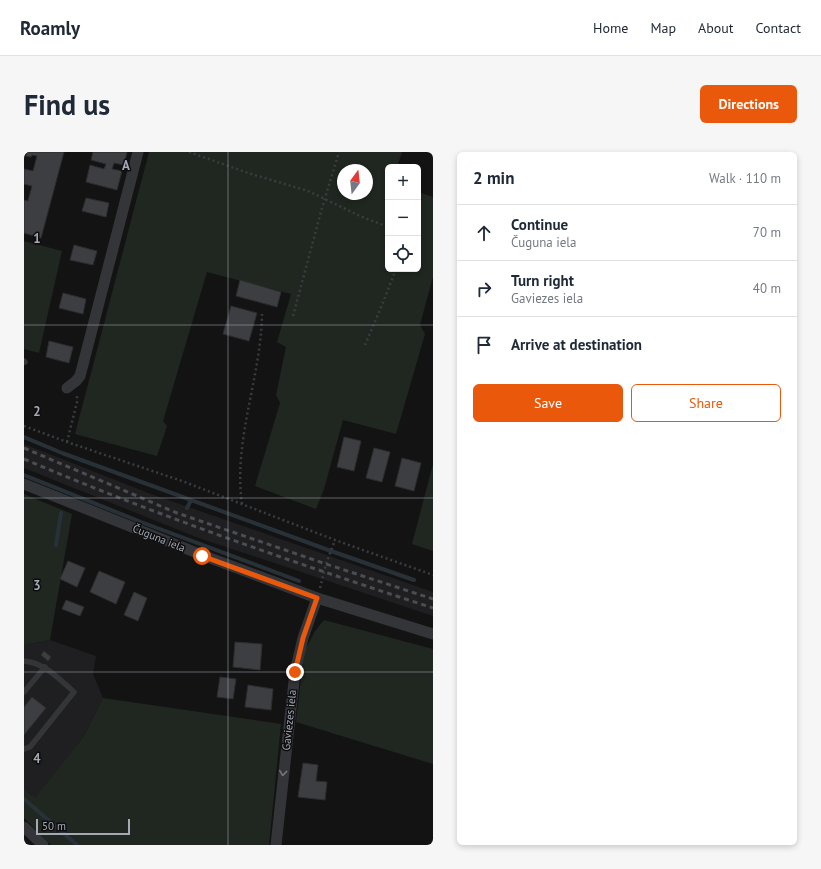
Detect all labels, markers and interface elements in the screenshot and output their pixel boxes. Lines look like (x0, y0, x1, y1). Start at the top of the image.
text: Roamly (20, 16, 80, 40)
text: Home (593, 19, 628, 37)
text: Map (650, 19, 676, 37)
text: About (698, 19, 734, 37)
text: Contact (756, 19, 801, 37)
button: Directions (700, 85, 797, 123)
text: Find us (24, 86, 110, 123)
text: A (122, 157, 130, 174)
north arrow (337, 164, 373, 200)
map controls (385, 164, 421, 272)
button: + (385, 164, 421, 200)
text: 2 min (473, 167, 514, 189)
text: Walk · 110 m (709, 170, 781, 187)
button: − (385, 200, 421, 236)
text: Continue (511, 215, 568, 234)
icon: ahead (473, 222, 495, 244)
text: 70 m (753, 224, 781, 241)
text: 1 (33, 230, 41, 247)
text: Čuguna iela (511, 234, 577, 251)
button: locate (385, 236, 421, 272)
text: Turn right (511, 271, 574, 290)
icon: right (473, 278, 495, 300)
text: 40 m (753, 280, 781, 297)
text: Gaviezes iela (511, 290, 583, 307)
icon: arrive (473, 334, 495, 356)
text: Arrive at destination (511, 335, 642, 354)
button: Save (473, 384, 623, 422)
button: Share (631, 384, 781, 422)
text: 2 (33, 403, 41, 420)
street label: Čuguna iela (131, 521, 187, 555)
route start (193, 547, 211, 565)
text: 3 (33, 577, 41, 594)
route end (286, 663, 304, 681)
street label: Gaviezes iela (279, 689, 299, 751)
text: 4 (33, 750, 41, 767)
one-way arrow (279, 770, 288, 776)
scale bar (36, 817, 130, 836)
text: 50 m (42, 819, 66, 833)

